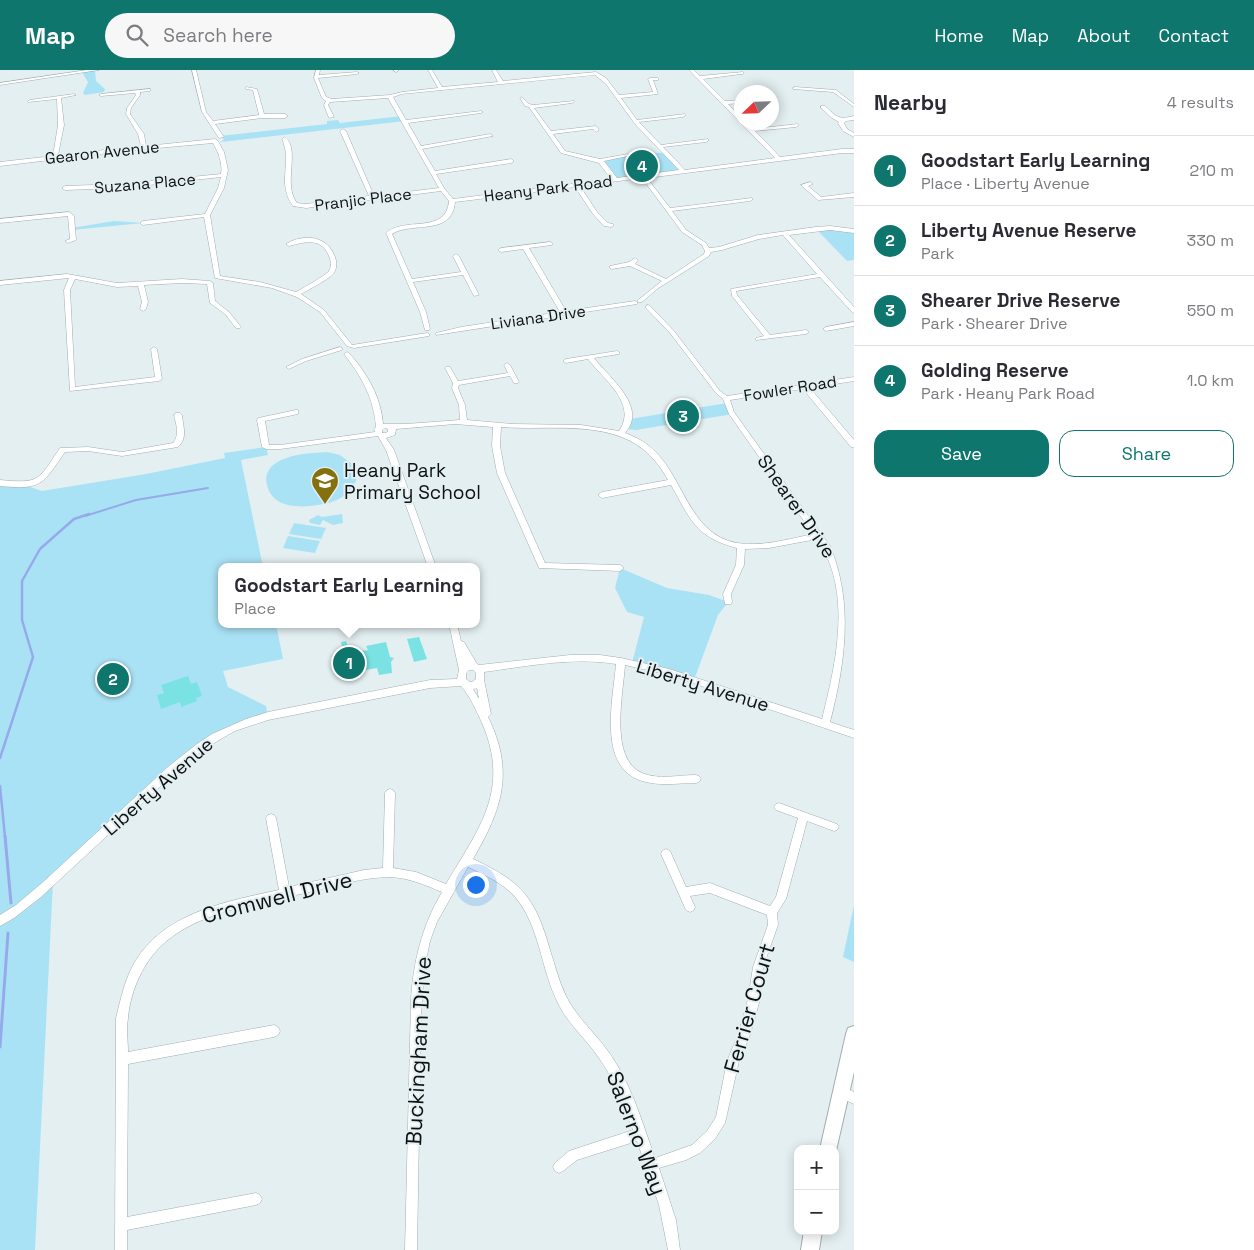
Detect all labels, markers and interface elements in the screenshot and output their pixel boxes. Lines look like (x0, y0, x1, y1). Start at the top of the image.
search box (105, 13, 455, 58)
text: Map (25, 20, 75, 51)
icon: search (123, 21, 151, 49)
text: Search here (163, 23, 273, 48)
text: Home (935, 24, 984, 47)
text: Map (1012, 24, 1049, 47)
text: About (1077, 24, 1131, 47)
text: Contact (1159, 24, 1229, 47)
north arrow (734, 85, 779, 130)
text: Nearby (874, 89, 947, 116)
text: 4 results (1167, 92, 1234, 113)
street label: Gearon Avenue (44, 136, 160, 169)
pin: 4 (626, 147, 658, 185)
text: Goodstart Early Learning (921, 148, 1150, 173)
text: 1 (886, 160, 894, 181)
text: 210 m (1190, 160, 1234, 181)
street label: Suzana Place (93, 169, 197, 198)
street label: Heany Park Road (483, 170, 614, 207)
text: Place · Liberty Avenue (921, 173, 1090, 194)
street label: Pranjic Place (313, 183, 413, 216)
text: Liberty Avenue Reserve (921, 218, 1136, 243)
text: 2 (885, 230, 895, 251)
text: 330 m (1187, 230, 1234, 251)
text: Park (921, 243, 954, 264)
text: Shearer Drive Reserve (921, 288, 1120, 313)
street label: Liviana Drive (489, 300, 587, 335)
text: 3 (885, 300, 895, 321)
text: 550 m (1187, 300, 1234, 321)
text: Park · Shearer Drive (921, 313, 1067, 334)
text: Golding Reserve (921, 358, 1069, 383)
text: 4 (885, 370, 895, 391)
text: 1.0 km (1187, 370, 1234, 391)
street label: Fowler Road (742, 371, 838, 406)
text: Park · Heany Park Road (921, 383, 1095, 404)
pin: 3 (667, 397, 699, 435)
button: Save (874, 430, 1049, 477)
button: Share (1059, 430, 1234, 477)
street label: Shearer Drive (752, 450, 842, 563)
place label: Heany Park Primary School (344, 458, 481, 505)
school or university icon: Heany Park Primary School (310, 466, 340, 505)
popup (218, 563, 480, 628)
text: Goodstart Early Learning (234, 573, 464, 598)
text: Place (234, 598, 276, 619)
pin: 1 (333, 644, 365, 682)
street label: Liberty Avenue (633, 653, 772, 718)
pin: 2 (97, 660, 129, 698)
street label: Liberty Avenue (98, 732, 219, 841)
street label: Cromwell Drive (199, 865, 355, 929)
your location (463, 872, 489, 898)
street label: Ferrier Court (717, 940, 781, 1076)
street label: Buckingham Drive (399, 956, 437, 1146)
street label: Salerno Way (601, 1067, 673, 1199)
map controls (794, 1145, 839, 1235)
button: + (794, 1145, 839, 1190)
button: − (794, 1190, 839, 1235)

